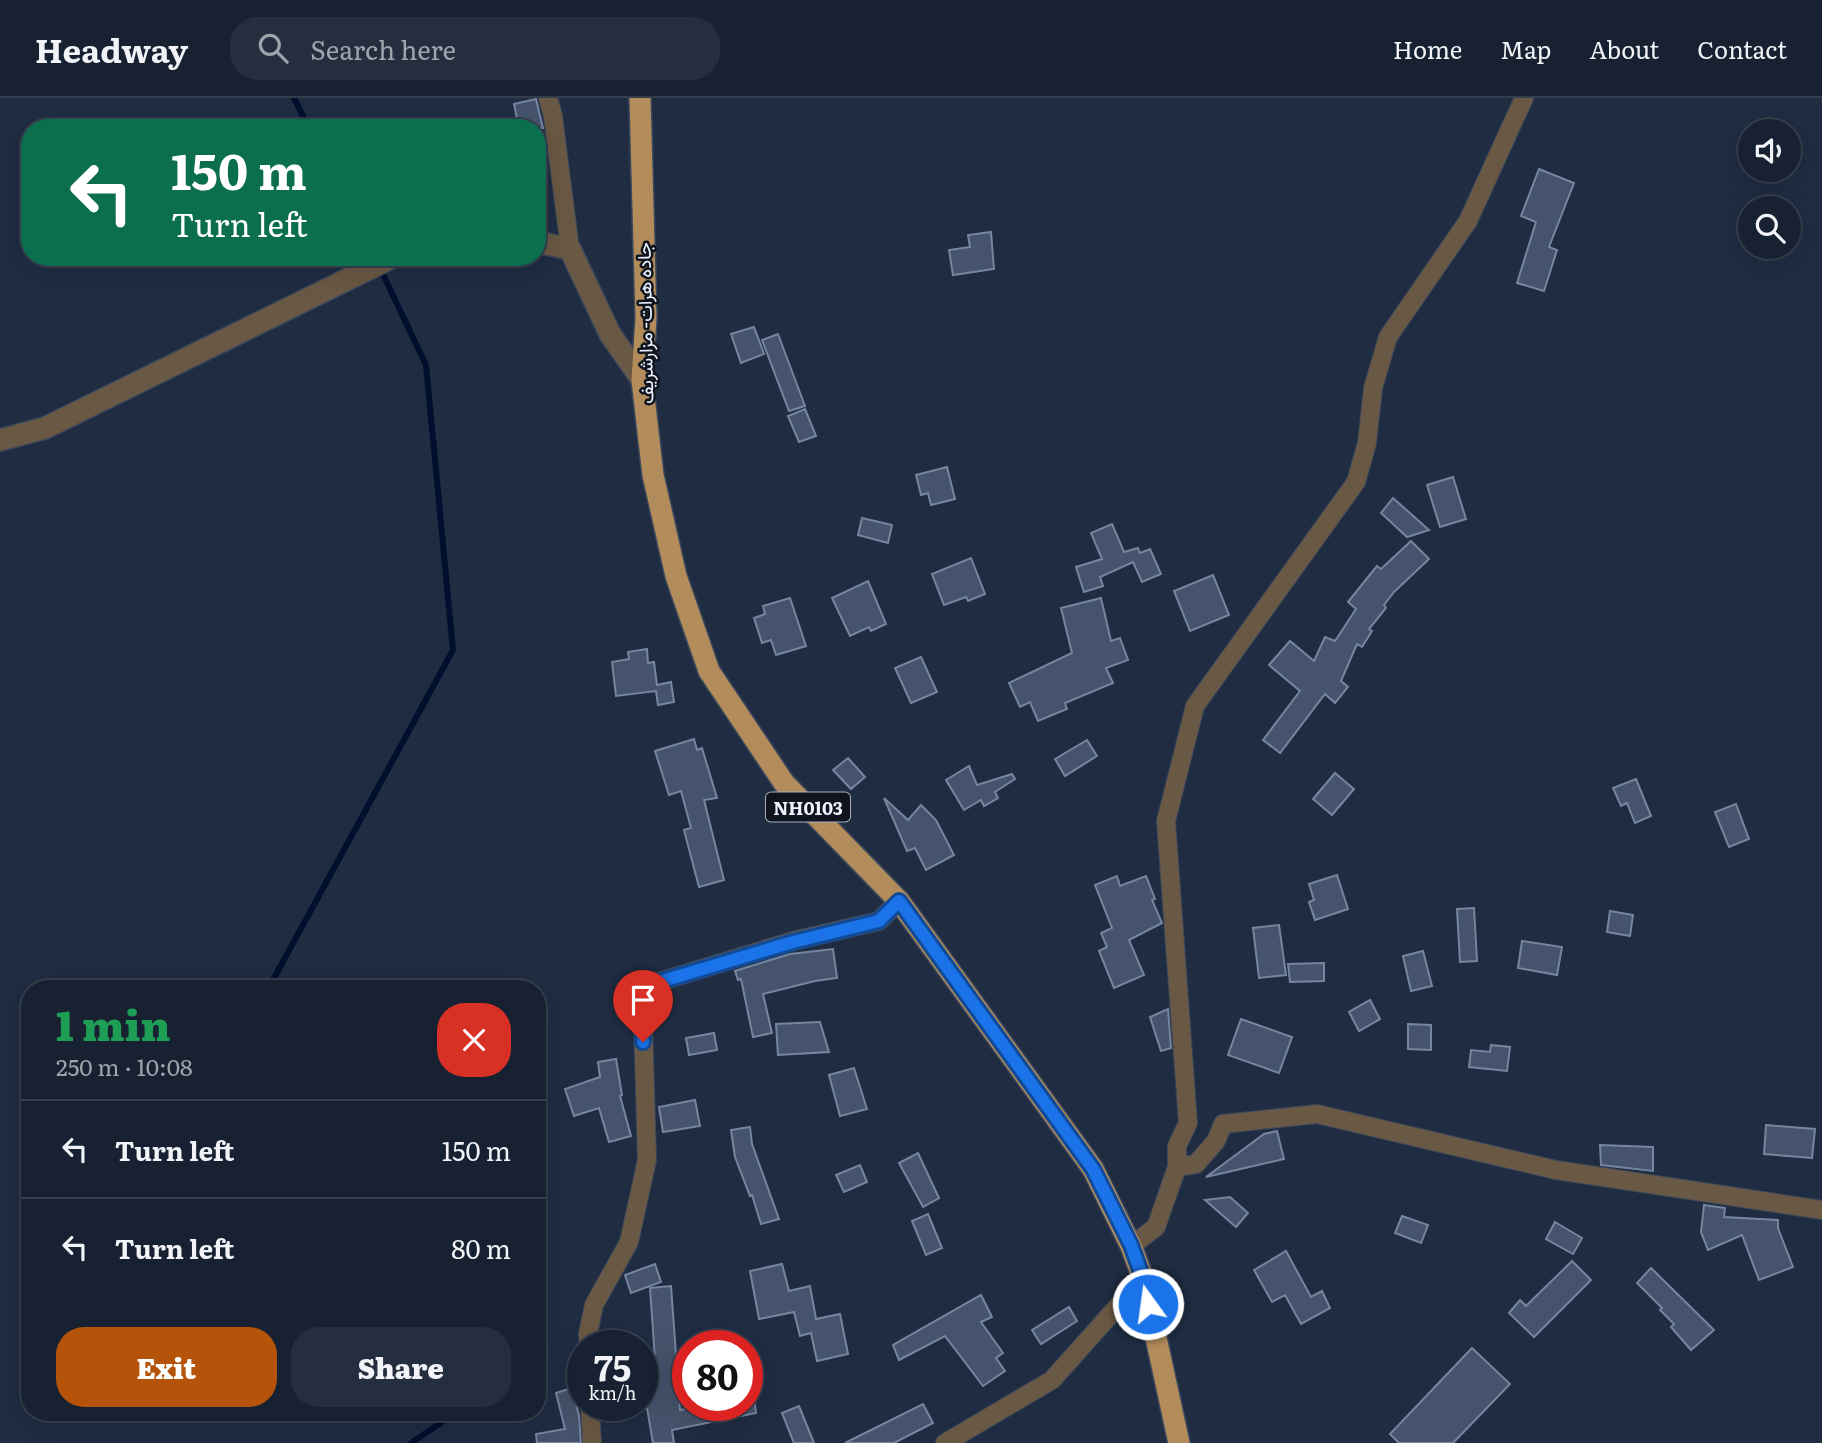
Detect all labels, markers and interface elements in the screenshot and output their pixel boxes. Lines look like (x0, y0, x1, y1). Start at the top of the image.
search box (230, 17, 720, 80)
text: Headway (35, 24, 188, 73)
icon: search (254, 29, 292, 67)
text: Search here (310, 29, 456, 68)
text: Home (1393, 31, 1462, 66)
text: Map (1500, 31, 1551, 66)
text: About (1589, 31, 1659, 66)
text: Contact (1697, 31, 1787, 66)
map controls (1738, 119, 1801, 259)
button: sound (1738, 119, 1801, 182)
text: 150 m (171, 132, 307, 205)
icon: left (56, 147, 147, 238)
button: search (1738, 196, 1801, 259)
text: Turn left (171, 199, 308, 247)
street label: جاده هرات- مزارشریف (629, 242, 659, 404)
road number: NH0103 (766, 792, 850, 822)
pin (613, 970, 673, 1042)
icon: arrive (624, 981, 662, 1019)
text: 1 min (56, 992, 171, 1054)
button: close (437, 1003, 511, 1077)
text: 250 m · 10:08 (56, 1049, 193, 1083)
icon: left (56, 1130, 94, 1168)
text: Turn left (115, 1130, 234, 1169)
text: 150 m (442, 1130, 511, 1169)
icon: left (56, 1228, 94, 1266)
text: Turn left (115, 1228, 234, 1267)
text: 80 m (451, 1228, 511, 1267)
position arrow (1111, 1267, 1185, 1341)
button: Exit (56, 1327, 277, 1407)
button: Share (291, 1327, 511, 1407)
speed limit sign: 80 (672, 1330, 763, 1421)
text: 75 (594, 1340, 631, 1392)
text: km/h (589, 1379, 636, 1406)

